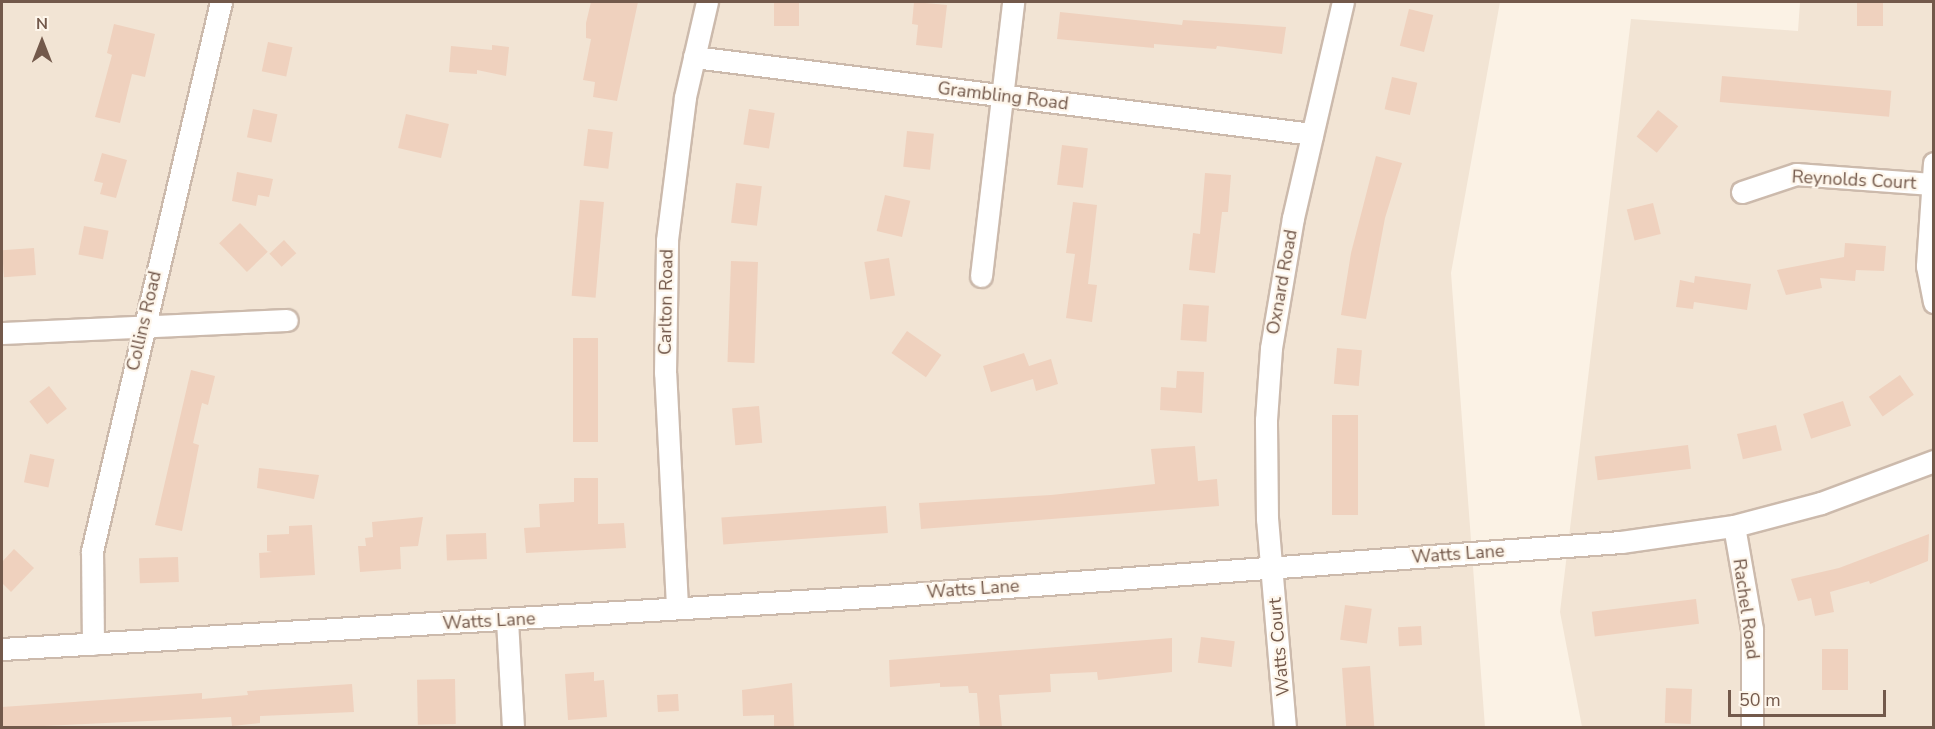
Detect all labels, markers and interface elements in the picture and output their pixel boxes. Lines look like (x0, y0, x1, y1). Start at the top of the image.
north arrow (12, 12, 72, 72)
text: N (36, 13, 48, 35)
street label: Grambling Road (936, 77, 1070, 115)
street label: Reynolds Court (1791, 166, 1917, 194)
street label: Oxnard Road (1262, 228, 1302, 336)
street label: Carlton Road (654, 249, 678, 355)
street label: Collins Road (122, 269, 166, 373)
street label: Watts Lane (1411, 540, 1505, 568)
street label: Rachel Road (1728, 557, 1764, 661)
street label: Watts Lane (926, 575, 1020, 603)
street label: Watts Court (1264, 597, 1294, 697)
street label: Watts Lane (442, 608, 536, 634)
scale bar (1731, 678, 1888, 716)
text: 50 m (1739, 688, 1781, 712)

